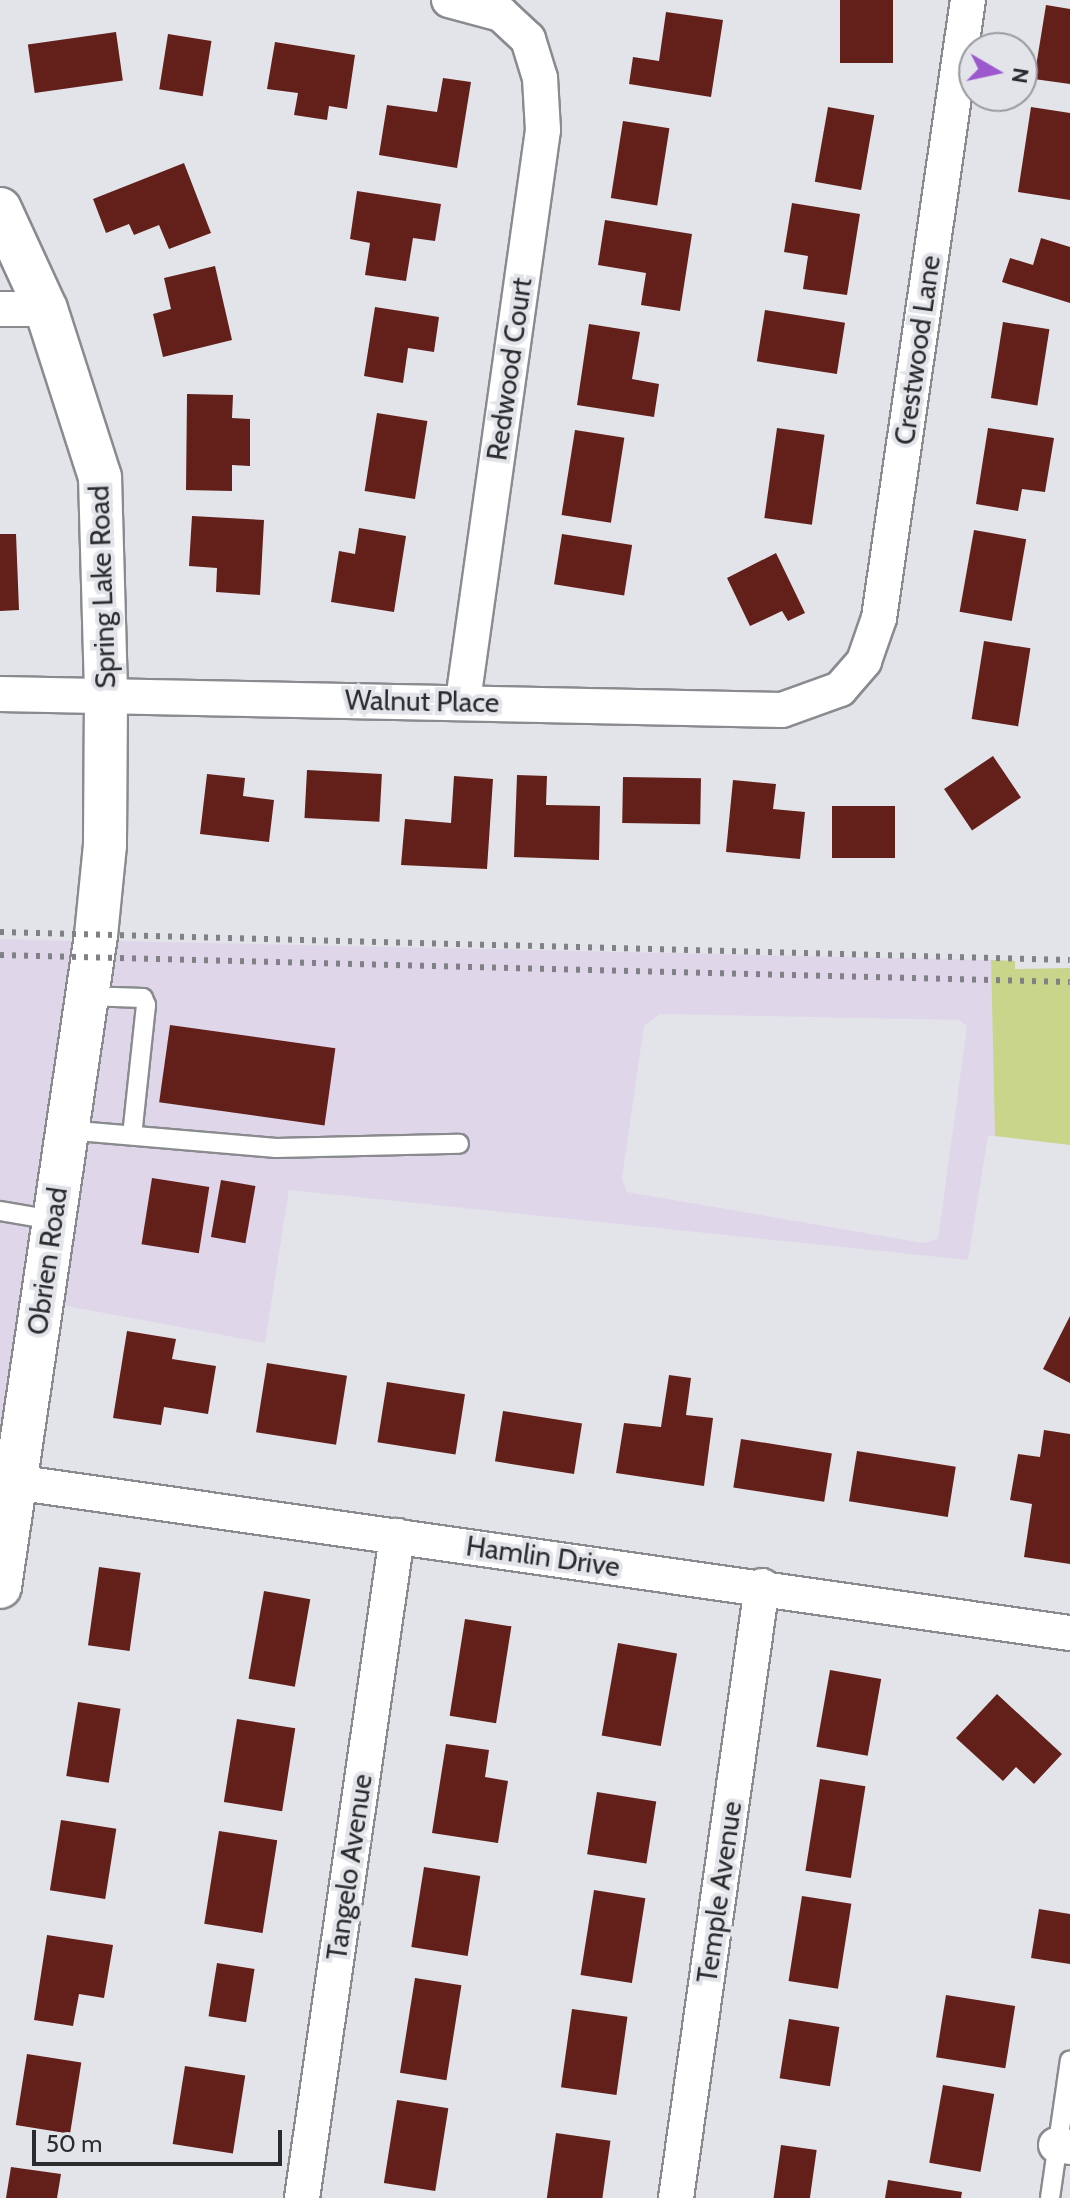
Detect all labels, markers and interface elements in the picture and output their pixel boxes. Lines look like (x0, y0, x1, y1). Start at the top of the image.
north arrow (958, 32, 1038, 112)
text: N (1006, 66, 1035, 85)
street label: Crestwood Lane (887, 253, 947, 447)
street label: Redwood Court (480, 275, 538, 463)
street label: Spring Lake Road (82, 485, 122, 689)
street label: Walnut Place (345, 683, 499, 719)
street label: Obrien Road (20, 1185, 74, 1337)
street label: Hamlin Drive (464, 1529, 622, 1583)
street label: Tangelo Avenue (319, 1772, 379, 1962)
street label: Temple Avenue (690, 1799, 748, 1985)
scale bar (36, 2114, 286, 2164)
text: 50 m (46, 2129, 102, 2158)

